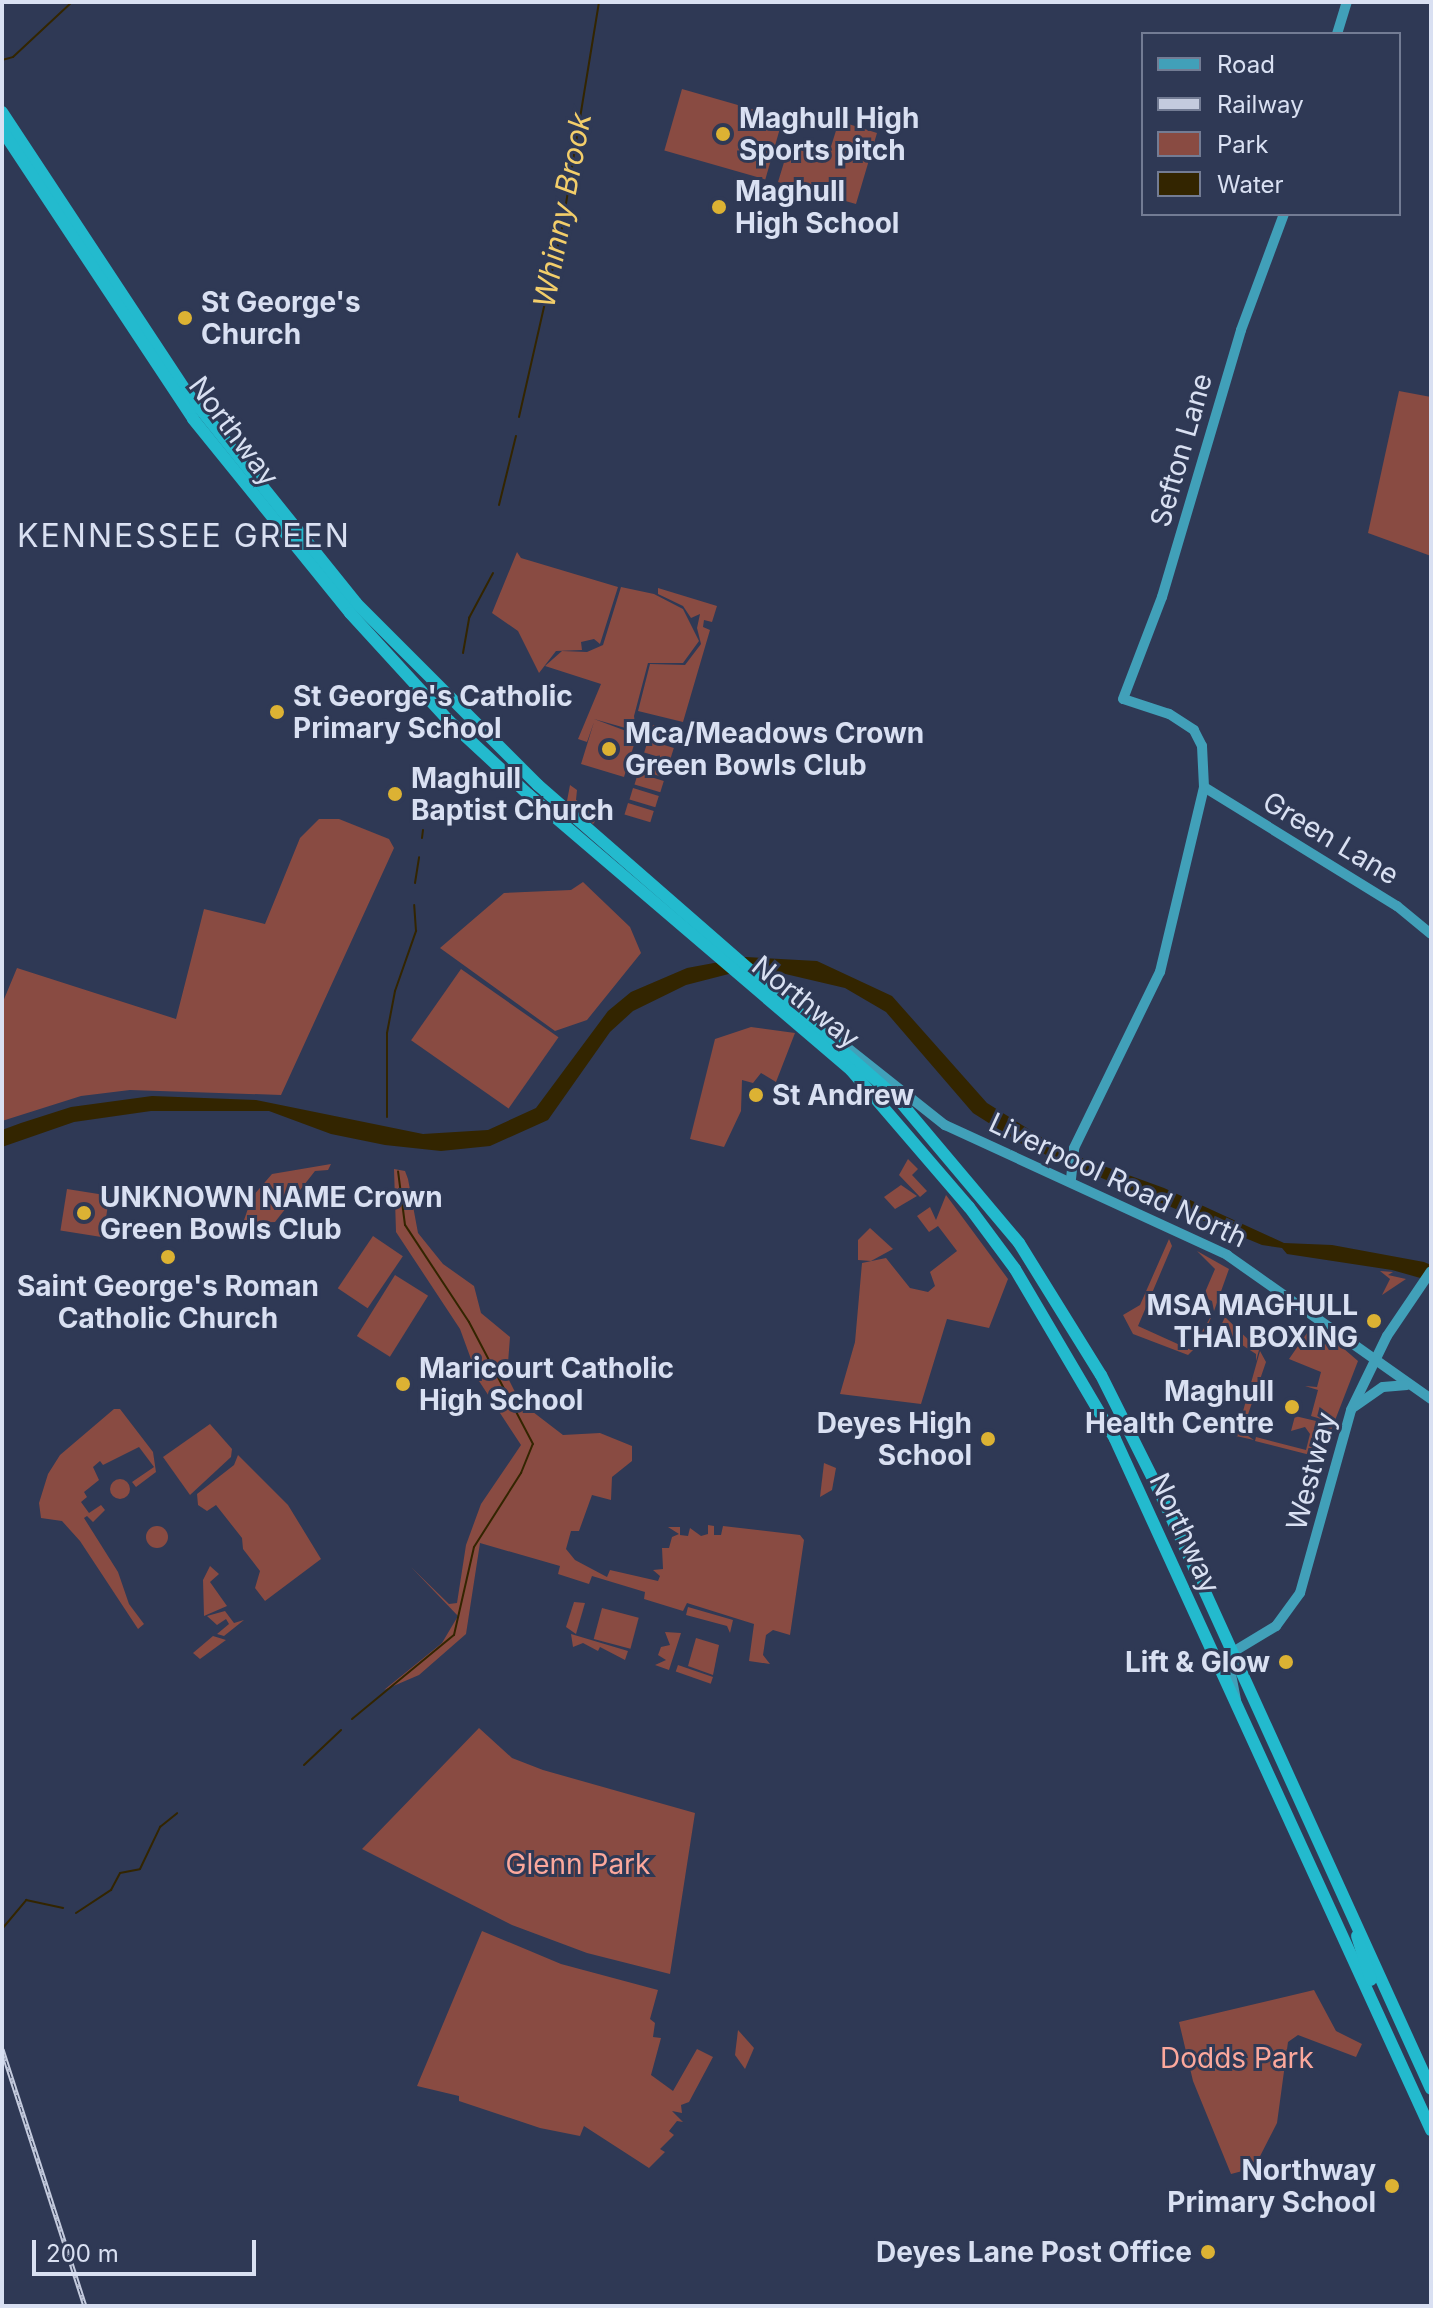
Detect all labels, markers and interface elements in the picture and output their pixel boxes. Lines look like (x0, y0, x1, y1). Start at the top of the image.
legend (1141, 32, 1401, 216)
text: Road (1217, 50, 1275, 79)
text: Railway (1217, 90, 1304, 119)
place label: Maghull High Sports pitch (739, 101, 919, 167)
water label: Whinny Brook (525, 109, 599, 311)
marker: Maghull High Sports pitch (714, 125, 732, 143)
text: Park (1217, 130, 1268, 159)
text: Water (1217, 170, 1284, 199)
place label: Maghull High School (735, 174, 899, 240)
marker: Maghull High School (710, 198, 728, 216)
place label: St George's Church (201, 285, 361, 351)
marker: St George's Church (176, 309, 194, 327)
street label: Sefton Lane (1143, 369, 1219, 531)
street label: Northway (182, 370, 286, 492)
district label: KENNESSEE GREEN (17, 517, 351, 555)
place label: St George's Catholic Primary School (293, 679, 573, 745)
marker: St George's Catholic Primary School (268, 703, 286, 721)
place label: Mca/Meadows Crown Green Bowls Club (625, 716, 924, 782)
marker: Mca/Meadows Crown Green Bowls Club (600, 740, 618, 758)
place label: Maghull Baptist Church (411, 761, 614, 827)
street label: Green Lane (1257, 784, 1405, 892)
marker: Maghull Baptist Church (386, 785, 404, 803)
street label: Northway (745, 948, 867, 1056)
place label: St Andrew (772, 1078, 914, 1112)
marker: St Andrew (747, 1086, 765, 1104)
street label: Liverpool Road North (984, 1106, 1252, 1254)
place label: UNKNOWN NAME Crown Green Bowls Club (100, 1180, 443, 1246)
marker: UNKNOWN NAME Crown Green Bowls Club (75, 1204, 93, 1222)
marker: Saint George's Roman Catholic Church (159, 1248, 177, 1266)
place label: Saint George's Roman Catholic Church (17, 1269, 319, 1335)
place label: MSA MAGHULL THAI BOXING (1147, 1288, 1358, 1354)
marker: MSA MAGHULL THAI BOXING (1365, 1312, 1383, 1330)
place label: Maricourt Catholic High School (419, 1351, 674, 1417)
place label: Maghull Health Centre (1085, 1374, 1274, 1440)
marker: Maricourt Catholic High School (394, 1375, 412, 1393)
marker: Maghull Health Centre (1281, 1396, 1303, 1418)
place label: Deyes High School (817, 1406, 972, 1472)
street label: Westway (1279, 1408, 1343, 1534)
marker: Deyes High School (979, 1430, 997, 1448)
street label: Northway (1143, 1468, 1227, 1598)
place label: Lift & Glow (1125, 1645, 1270, 1679)
marker: Lift & Glow (1277, 1653, 1295, 1671)
park label: Glenn Park (506, 1847, 650, 1881)
park label: Dodds Park (1160, 2041, 1314, 2075)
place label: Northway Primary School (1167, 2153, 1376, 2219)
marker: Northway Primary School (1383, 2177, 1401, 2195)
scale bar (36, 2224, 260, 2274)
place label: Deyes Lane Post Office (876, 2235, 1192, 2269)
text: 200 m (46, 2239, 119, 2268)
marker: Deyes Lane Post Office (1199, 2243, 1217, 2261)

